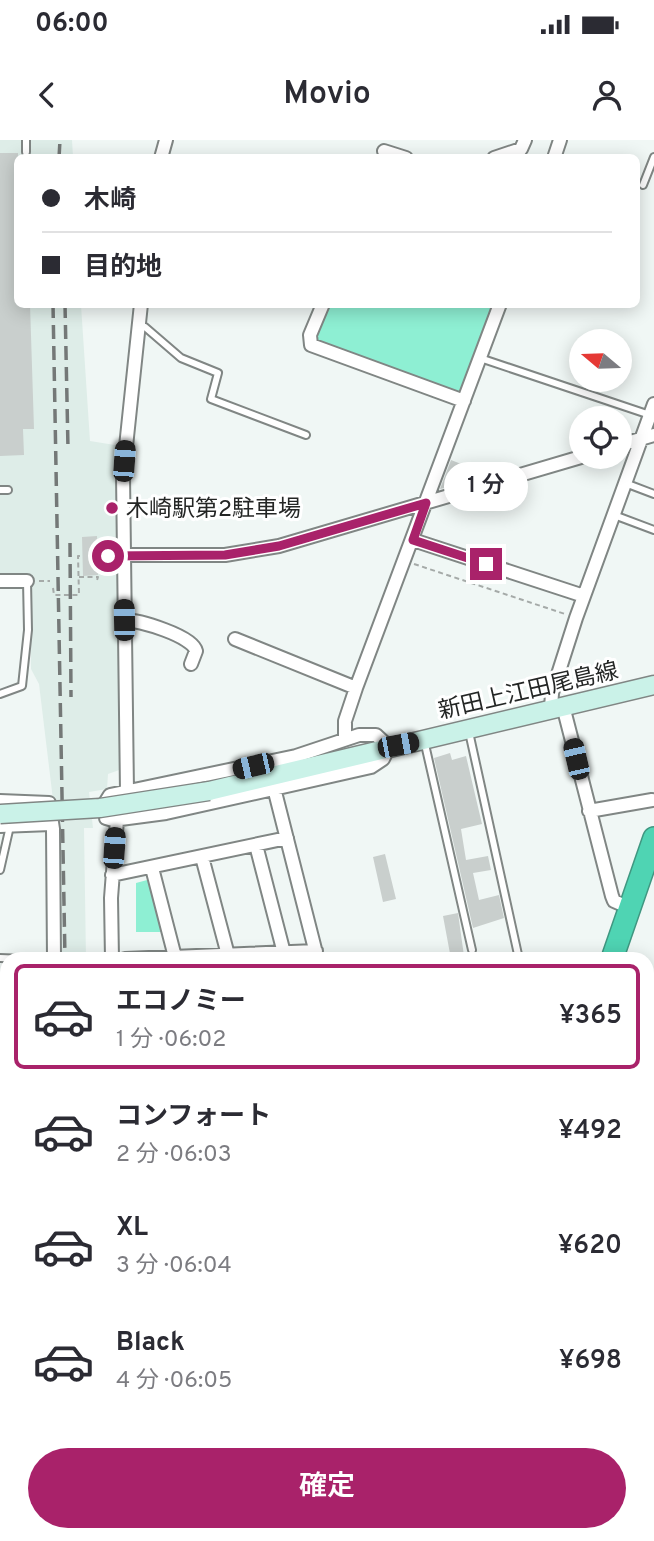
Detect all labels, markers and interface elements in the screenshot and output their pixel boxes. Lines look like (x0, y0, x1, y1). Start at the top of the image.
text: 06:00 (35, 8, 109, 41)
text: Movio (283, 75, 371, 115)
icon: back (28, 76, 66, 114)
icon: person (588, 76, 626, 114)
text: 木崎 (84, 185, 136, 218)
text: 目的地 (84, 252, 162, 285)
north arrow (569, 329, 632, 392)
map controls (569, 329, 632, 469)
button: locate (569, 406, 632, 469)
car (113, 439, 136, 483)
callout: 1 分 (444, 462, 528, 512)
text: 1 分 (467, 472, 505, 501)
place label: 木崎駅第2駐車場 (126, 496, 301, 525)
marker: 木崎駅第2駐車場 (104, 500, 120, 516)
route start (92, 540, 124, 572)
route end (470, 548, 502, 580)
car (114, 599, 135, 641)
street label: 新田上江田尾島線 (436, 658, 621, 727)
car (376, 731, 421, 759)
car (562, 736, 591, 782)
car (231, 751, 276, 781)
car (103, 826, 126, 870)
icon: car (32, 985, 95, 1048)
text: エコノミー (116, 986, 246, 1019)
text: ¥365 (559, 1000, 622, 1033)
text: 1 分 · 06:02 (116, 1026, 226, 1055)
icon: car (32, 1100, 95, 1163)
text: コンフォート (116, 1101, 271, 1134)
text: ¥492 (558, 1115, 622, 1148)
text: 2 分 · 06:03 (116, 1141, 232, 1170)
text: XL (116, 1212, 148, 1245)
icon: car (32, 1215, 95, 1278)
text: ¥620 (558, 1230, 622, 1263)
text: 3 分 · 06:04 (116, 1252, 232, 1281)
text: Black (116, 1327, 185, 1360)
icon: car (32, 1330, 95, 1393)
text: ¥698 (559, 1345, 622, 1378)
text: 4 分 · 06:05 (116, 1367, 232, 1396)
button: 確定 (28, 1448, 626, 1528)

